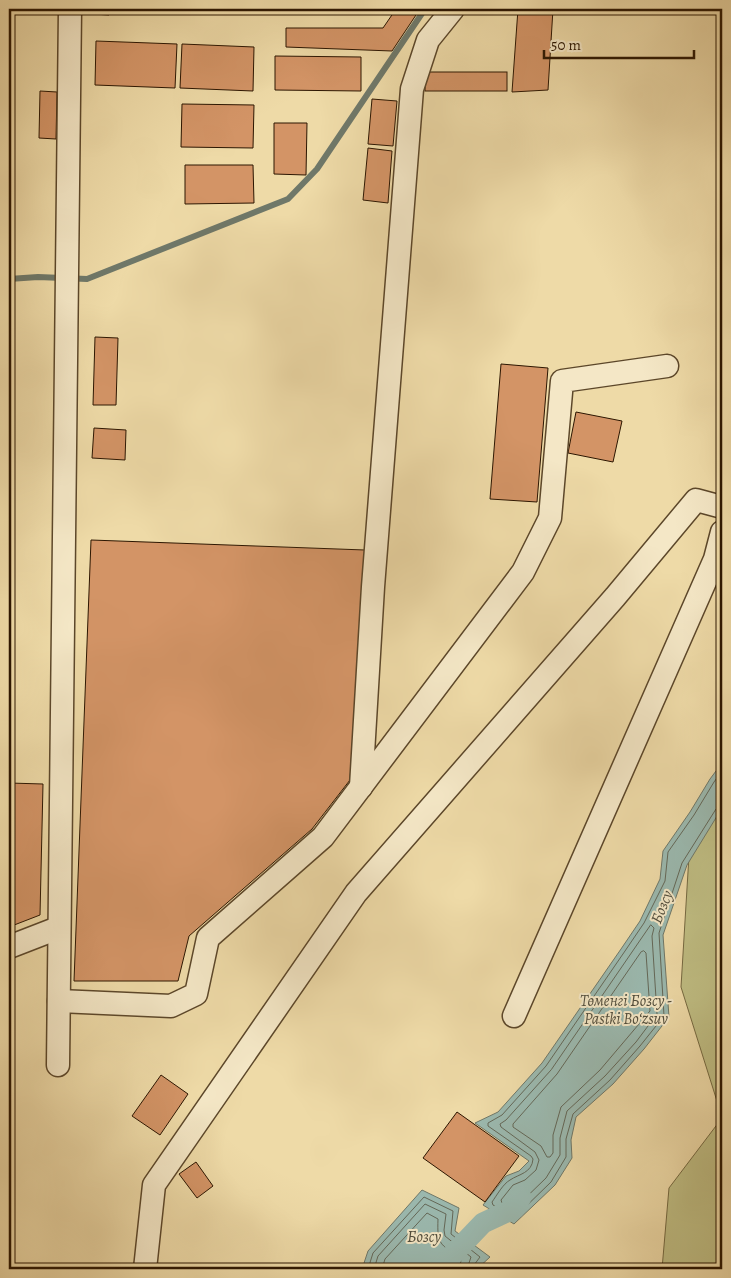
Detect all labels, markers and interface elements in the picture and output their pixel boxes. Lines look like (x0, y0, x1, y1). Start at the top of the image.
scale bar (544, 28, 694, 60)
text: 50 m (551, 35, 581, 55)
water label: Бозсу (645, 887, 679, 927)
water label: Төменгі Бозсу - Pastki Boʻzsuv (580, 990, 672, 1030)
water label: Бозсу (407, 1226, 441, 1248)

